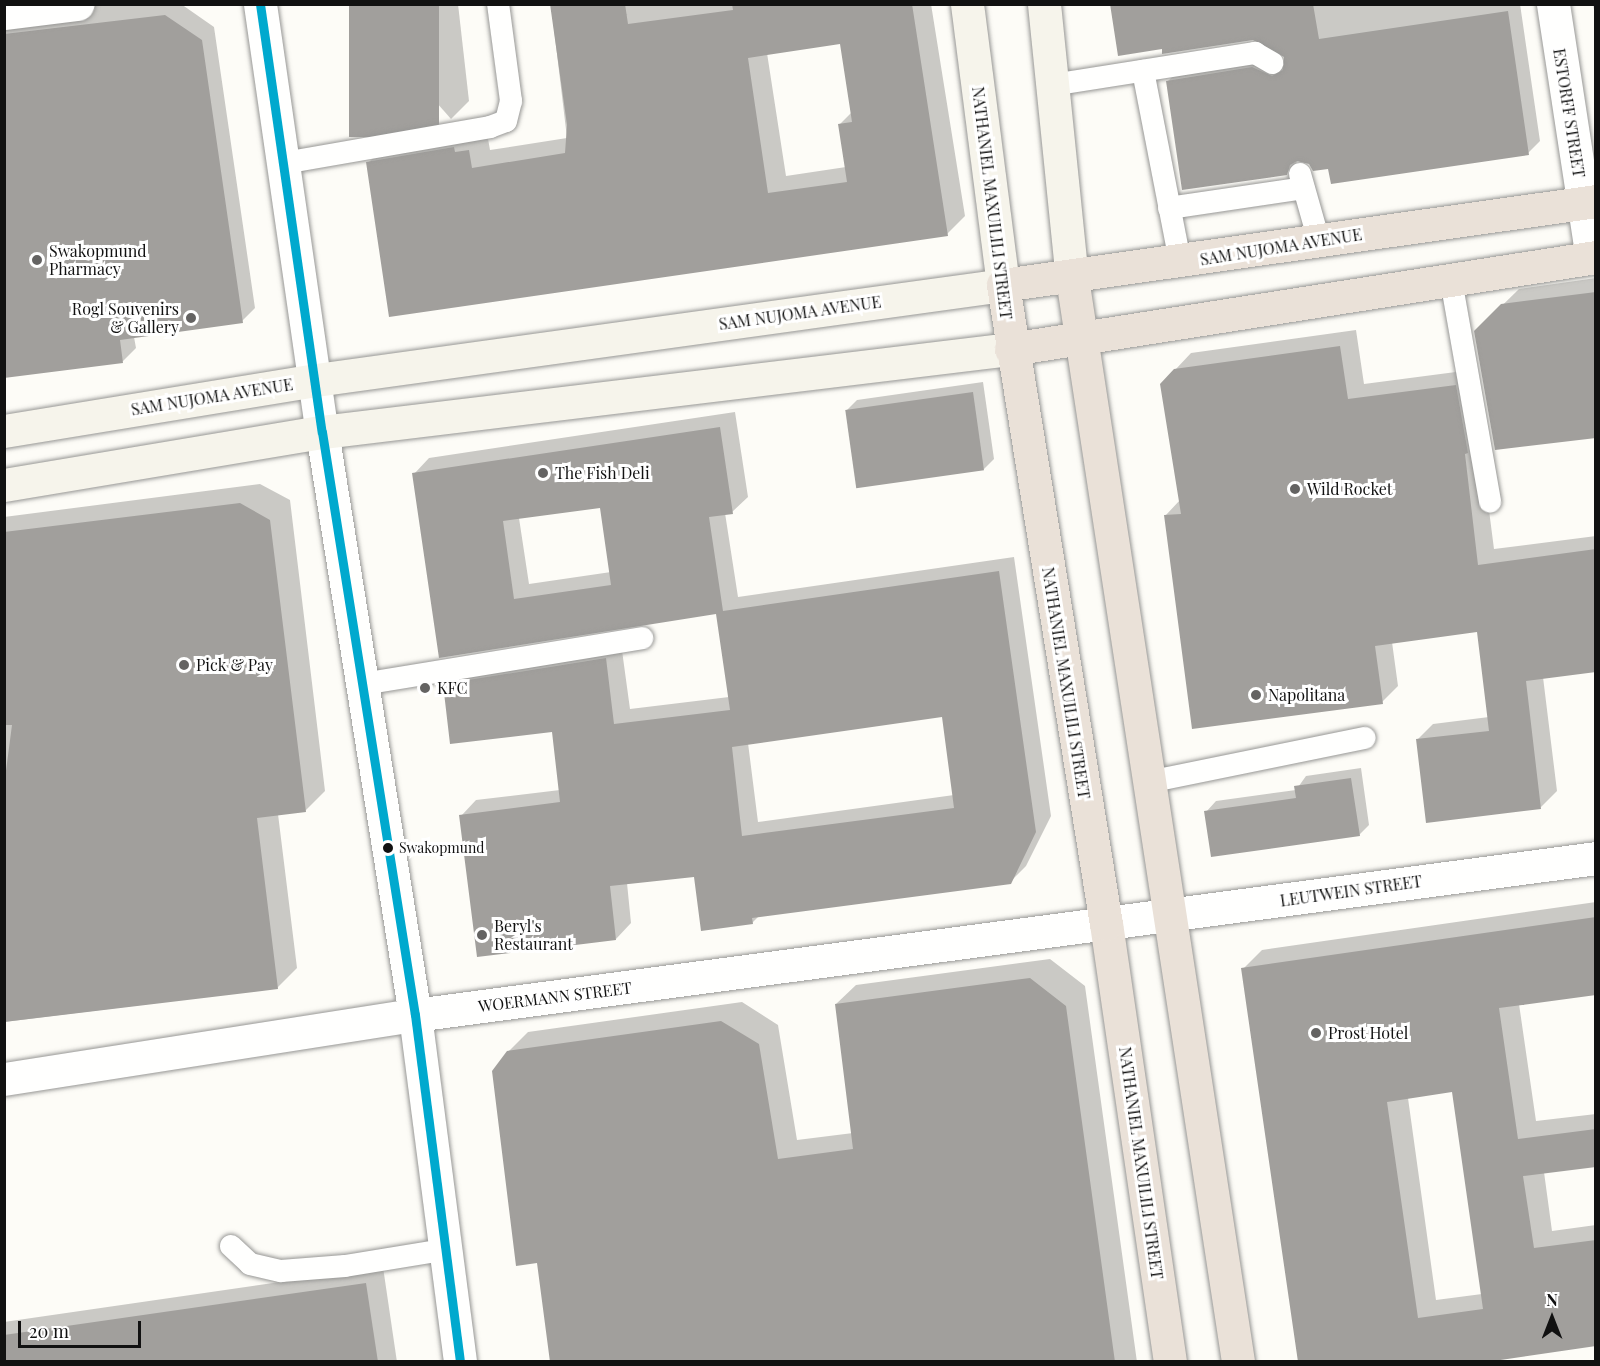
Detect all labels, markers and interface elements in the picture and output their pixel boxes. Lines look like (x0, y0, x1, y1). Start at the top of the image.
street label: ESTORFF STREET (1549, 47, 1589, 179)
street label: NATHANIEL MAXUILILI STREET (968, 85, 1016, 321)
street label: SAM NUJOMA AVENUE (1198, 225, 1364, 269)
place label: Swakopmund Pharmacy (49, 241, 147, 279)
marker: Swakopmund Pharmacy (30, 253, 44, 267)
street label: SAM NUJOMA AVENUE (717, 292, 883, 334)
place label: Rogl Souvenirs & Gallery (72, 299, 179, 337)
marker: Rogl Souvenirs & Gallery (184, 311, 198, 325)
street label: SAM NUJOMA AVENUE (129, 375, 295, 419)
place label: The Fish Deli (555, 463, 650, 483)
marker: The Fish Deli (536, 466, 550, 480)
place label: Wild Rocket (1307, 479, 1393, 499)
marker: Wild Rocket (1288, 482, 1302, 496)
street label: NATHANIEL MAXUILILI STREET (1038, 566, 1094, 800)
place label: Pick & Pay (196, 655, 273, 675)
marker: Pick & Pay (177, 658, 191, 672)
place label: KFC (437, 678, 467, 698)
marker: KFC (418, 681, 432, 695)
place label: Napolitana (1268, 685, 1345, 705)
marker: Napolitana (1249, 688, 1263, 702)
place label: Swakopmund (399, 840, 484, 856)
marker: Swakopmund (382, 842, 394, 854)
street label: LEUTWEIN STREET (1279, 872, 1423, 910)
place label: Beryl's Restaurant (494, 916, 573, 954)
marker: Beryl's Restaurant (475, 928, 489, 942)
street label: WOERMANN STREET (477, 978, 633, 1016)
place label: Prost Hotel (1328, 1023, 1409, 1043)
marker: Prost Hotel (1309, 1026, 1323, 1040)
street label: NATHANIEL MAXUILILI STREET (1115, 1045, 1167, 1281)
north arrow (1522, 1288, 1582, 1348)
text: N (1546, 1289, 1558, 1310)
scale bar (21, 1309, 144, 1347)
text: 20 m (29, 1319, 69, 1343)

